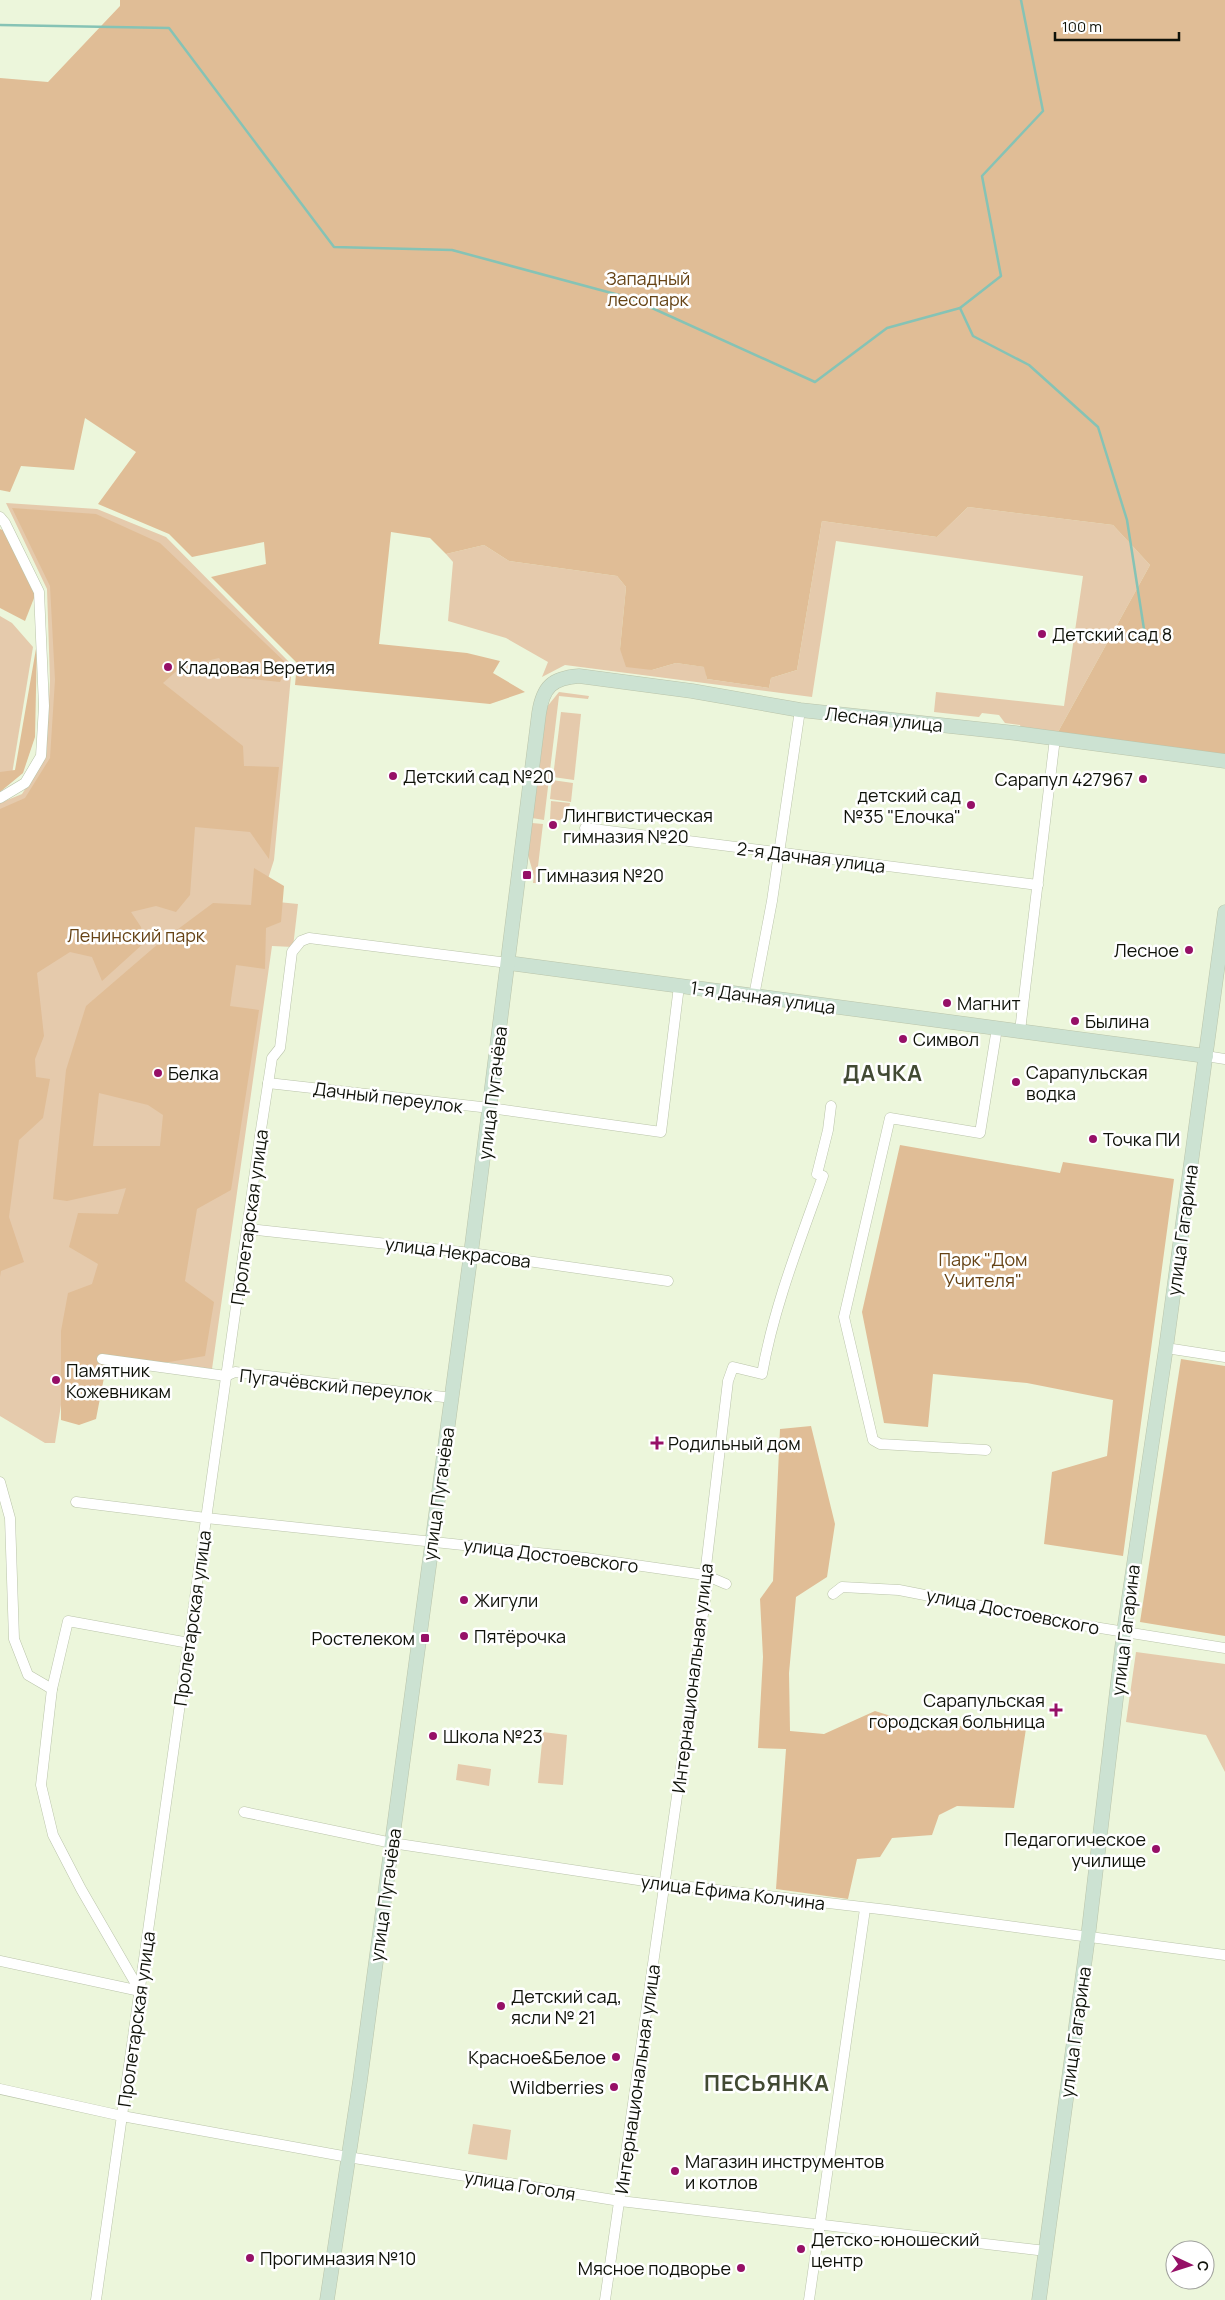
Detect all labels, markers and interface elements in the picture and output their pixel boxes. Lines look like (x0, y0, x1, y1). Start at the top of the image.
scale bar (1055, 10, 1179, 42)
text: 100 m (1062, 16, 1102, 37)
park label: Западный лесопарк (606, 266, 690, 311)
place label: Детский сад 8 (1052, 622, 1172, 646)
marker: Детский сад 8 (1036, 628, 1048, 640)
place label: Кладовая Веретия (178, 655, 335, 679)
marker: Кладовая Веретия (162, 661, 174, 673)
street label: Лесная улица (824, 701, 944, 737)
place label: Детский сад №20 (403, 764, 554, 788)
place label: Сарапул 427967 (995, 767, 1133, 791)
marker: Детский сад №20 (387, 770, 399, 782)
marker: Сарапул 427967 (1137, 773, 1149, 785)
place label: детский сад №35 "Елочка" (843, 783, 961, 828)
marker: детский сад №35 "Елочка" (965, 799, 977, 811)
place label: Лингвистическая гимназия №20 (563, 803, 713, 848)
marker: Лингвистическая гимназия №20 (547, 819, 559, 831)
street label: 2-я Дачная улица (735, 836, 887, 878)
place label: Гимназия №20 (537, 863, 664, 887)
marker: Гимназия №20 (521, 869, 533, 881)
park label: Ленинский парк (67, 923, 206, 947)
place label: Лесное (1114, 938, 1179, 962)
marker: Лесное (1183, 944, 1195, 956)
street label: 1-я Дачная улица (689, 975, 837, 1019)
place label: Магнит (957, 991, 1021, 1015)
marker: Магнит (941, 997, 953, 1009)
place label: Былина (1085, 1009, 1149, 1033)
marker: Былина (1069, 1015, 1081, 1027)
street label: улица Пугачёва (472, 1025, 512, 1161)
place label: Символ (913, 1027, 979, 1051)
marker: Символ (897, 1033, 909, 1045)
district label: ДАЧКА (843, 1058, 923, 1088)
place label: Сарапульская водка (1026, 1060, 1148, 1105)
place label: Белка (168, 1061, 219, 1085)
marker: Белка (152, 1067, 164, 1079)
street label: Дачный переулок (312, 1076, 465, 1118)
marker: Сарапульская водка (1010, 1076, 1022, 1088)
place label: Точка ПИ (1103, 1127, 1180, 1151)
street label: Пролетарская улица (225, 1128, 273, 1306)
marker: Точка ПИ (1087, 1133, 1099, 1145)
street label: улица Гагарина (1161, 1163, 1203, 1297)
street label: улица Некрасова (384, 1231, 532, 1273)
park label: Парк "Дом Учителя" (938, 1247, 1028, 1292)
place label: Памятник Кожевникам (66, 1358, 171, 1403)
street label: Пугачёвский переулок (238, 1363, 435, 1407)
marker: Памятник Кожевникам (50, 1374, 62, 1386)
street label: улица Пугачёва (417, 1426, 459, 1562)
place label: Родильный дом (668, 1431, 801, 1455)
marker: Родильный дом (650, 1436, 664, 1450)
street label: Пролетарская улица (168, 1529, 216, 1707)
street label: улица Достоевского (462, 1532, 640, 1578)
street label: Интернациональная улица (666, 1562, 718, 1794)
street label: улица Гагарина (1105, 1563, 1145, 1697)
street label: улица Достоевского (924, 1582, 1102, 1640)
place label: Жигули (474, 1588, 538, 1612)
marker: Жигули (458, 1594, 470, 1606)
place label: Пятёрочка (474, 1624, 566, 1648)
place label: Ростелеком (311, 1626, 415, 1650)
marker: Пятёрочка (458, 1630, 470, 1642)
marker: Ростелеком (419, 1632, 431, 1644)
place label: Сарапульская городская больница (869, 1688, 1045, 1733)
marker: Сарапульская городская больница (1049, 1703, 1063, 1717)
place label: Школа №23 (443, 1724, 543, 1748)
marker: Школа №23 (427, 1730, 439, 1742)
street label: улица Пугачёва (364, 1827, 406, 1963)
place label: Педагогическое училище (1005, 1827, 1146, 1872)
marker: Педагогическое училище (1150, 1843, 1162, 1855)
street label: улица Ефима Колчина (639, 1869, 827, 1915)
street label: Пролетарская улица (112, 1930, 160, 2108)
street label: Интернациональная улица (609, 1963, 665, 2195)
street label: улица Гагарина (1054, 1965, 1096, 2099)
place label: Детский сад, ясли № 21 (511, 1984, 622, 2029)
marker: Детский сад, ясли № 21 (495, 2000, 507, 2012)
place label: Красное&Белое (468, 2045, 606, 2069)
marker: Красное&Белое (610, 2051, 622, 2063)
district label: ПЕСЬЯНКА (704, 2068, 830, 2098)
place label: Wildberries (510, 2075, 604, 2099)
marker: Wildberries (608, 2081, 620, 2093)
place label: Магазин инструментов и котлов (685, 2149, 884, 2194)
street label: улица Гоголя (463, 2164, 577, 2206)
marker: Магазин инструментов и котлов (669, 2165, 681, 2177)
place label: Детско-юношеский центр (811, 2227, 980, 2272)
north arrow (1165, 2240, 1215, 2290)
marker: Детско-юношеский центр (795, 2243, 807, 2255)
place label: Прогимназия №10 (260, 2246, 416, 2270)
marker: Прогимназия №10 (244, 2252, 256, 2264)
place label: Мясное подворье (578, 2256, 731, 2280)
text: С (1194, 2260, 1213, 2272)
marker: Мясное подворье (735, 2262, 747, 2274)

